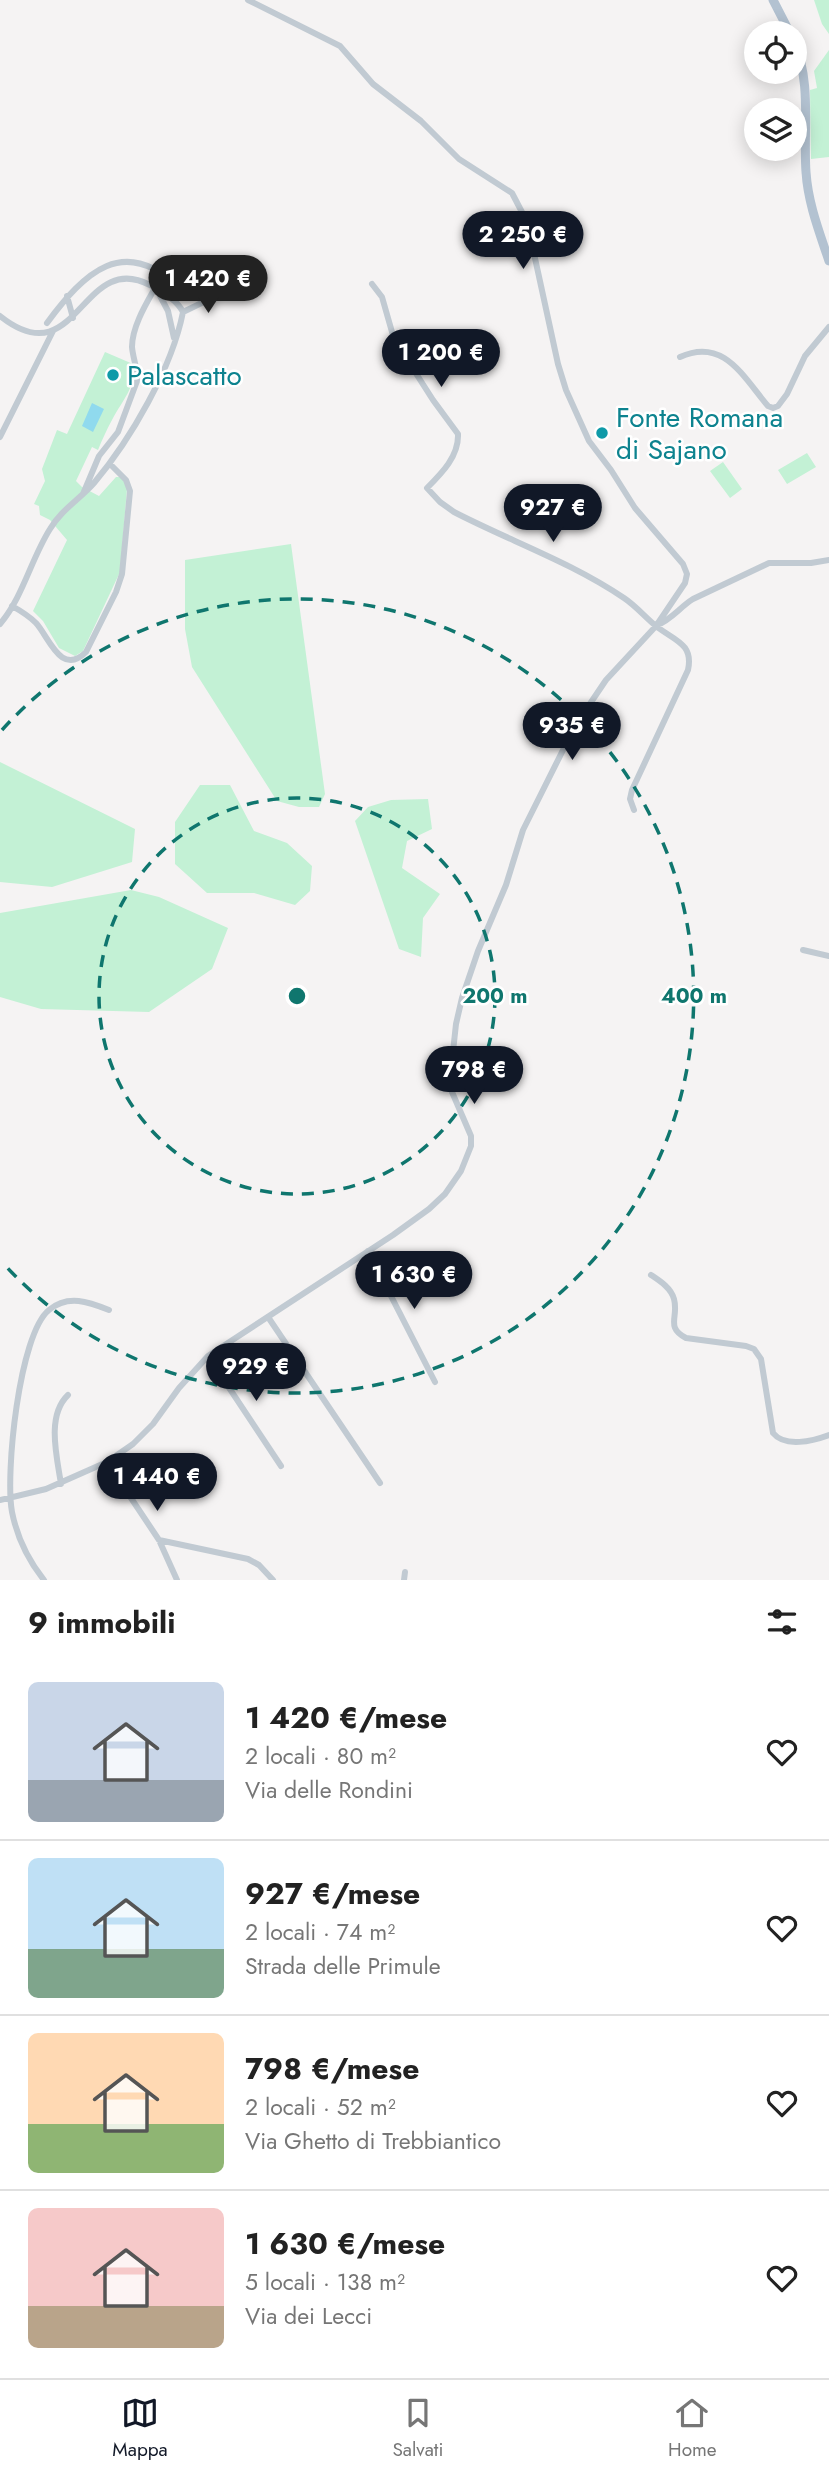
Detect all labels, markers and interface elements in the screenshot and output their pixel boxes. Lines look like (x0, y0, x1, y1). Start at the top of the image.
map controls (744, 21, 807, 161)
button: locate (744, 21, 807, 84)
button: layers (744, 98, 807, 161)
pin: 2 250 € (458, 212, 588, 271)
text: 2 250 € (478, 217, 568, 251)
pin: 1 420 € (143, 256, 273, 315)
text: 1 420 € (165, 261, 251, 295)
pin: 1 200 € (376, 330, 506, 389)
text: 1 200 € (398, 335, 484, 369)
place label: Palascatto (127, 355, 242, 396)
marker: Palascatto (105, 367, 121, 383)
place label: Fonte Romana di Sajano (616, 397, 783, 470)
marker: Fonte Romana di Sajano (594, 425, 610, 441)
pin: 927 € (504, 484, 602, 544)
text: 927 € (520, 490, 586, 524)
pin: 935 € (523, 702, 621, 762)
text: 935 € (539, 708, 605, 742)
text: 200 m (462, 981, 528, 1011)
text: 400 m (661, 981, 727, 1011)
centre of rings (285, 984, 309, 1008)
pin: 798 € (425, 1046, 523, 1106)
text: 798 € (441, 1052, 507, 1086)
pin: 1 630 € (349, 1252, 479, 1311)
text: 1 630 € (371, 1257, 457, 1291)
pin: 929 € (207, 1344, 305, 1403)
text: 929 € (222, 1349, 290, 1383)
pin: 1 440 € (92, 1454, 222, 1513)
text: 1 440 € (113, 1459, 201, 1493)
text: 9 immobili (28, 1601, 175, 1644)
icon: filters (763, 1603, 801, 1641)
text: 1 420 €/mese (245, 1696, 447, 1739)
icon: home (84, 1710, 168, 1794)
icon: heart (763, 1733, 801, 1771)
text: 2 locali · 80 m² (245, 1739, 396, 1773)
text: Via delle Rondini (245, 1773, 413, 1807)
text: 927 €/mese (245, 1872, 420, 1915)
icon: home (84, 1886, 168, 1970)
icon: heart (763, 1909, 801, 1947)
text: 2 locali · 74 m² (245, 1915, 395, 1949)
text: Strada delle Primule (245, 1949, 441, 1983)
text: 798 €/mese (245, 2047, 419, 2090)
icon: home (84, 2061, 168, 2145)
icon: heart (763, 2084, 801, 2122)
text: 2 locali · 52 m² (245, 2090, 396, 2124)
text: Via Ghetto di Trebbiantico (245, 2124, 501, 2158)
text: 1 630 €/mese (245, 2222, 445, 2265)
icon: home (84, 2236, 168, 2320)
icon: heart (763, 2259, 801, 2297)
text: 5 locali · 138 m² (245, 2265, 405, 2299)
text: Via dei Lecci (245, 2299, 372, 2333)
tab: Mappa (112, 2394, 168, 2463)
tab: Salvati (392, 2394, 443, 2463)
tab: Home (668, 2394, 717, 2463)

